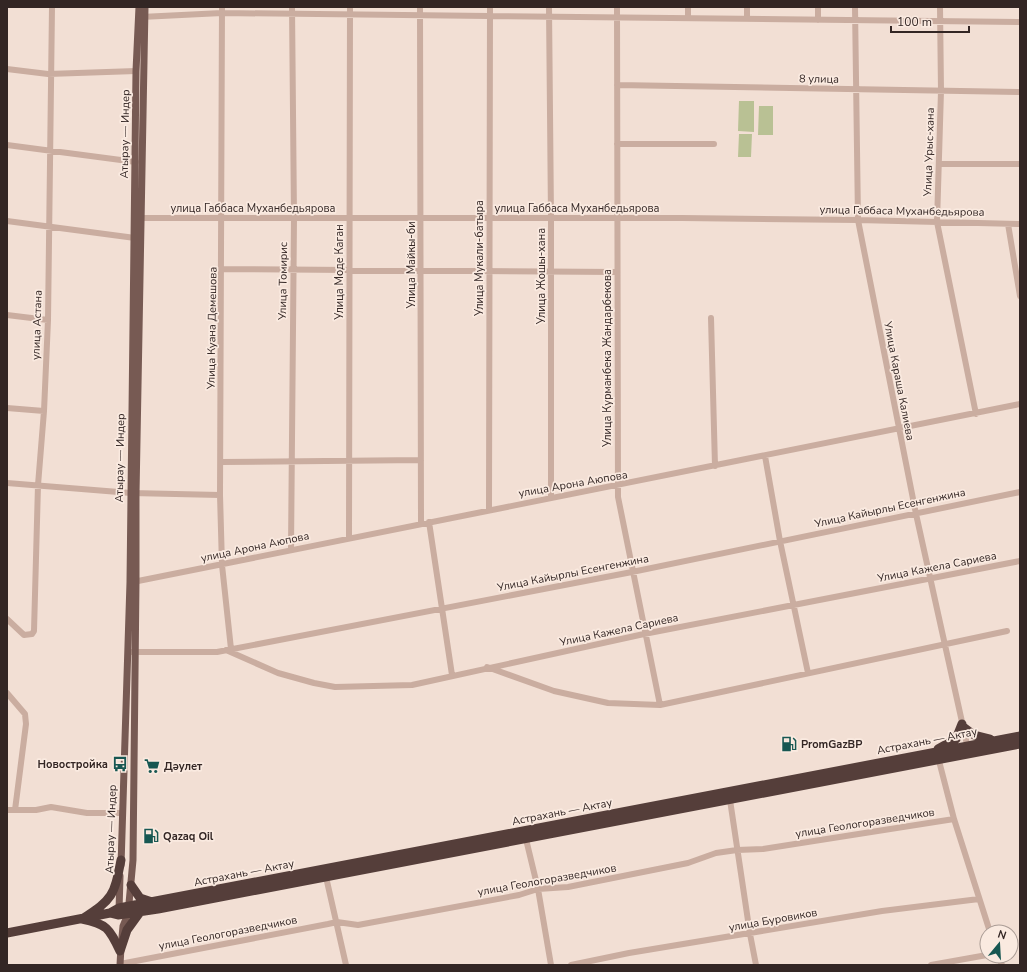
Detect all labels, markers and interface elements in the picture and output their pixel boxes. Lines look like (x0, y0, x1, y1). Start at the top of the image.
scale bar (891, 8, 969, 34)
text: 100 m (897, 14, 932, 30)
street label: 8 улица (799, 71, 839, 87)
street label: Атырау — Индер (117, 89, 133, 179)
street label: Улица Урыс-хана (920, 107, 938, 198)
street label: Улица Мукали-батыра (472, 200, 487, 317)
street label: улица Габбаса Муханбедьярова (171, 201, 336, 216)
street label: улица Габбаса Муханбедьярова (495, 201, 660, 216)
street label: улица Габбаса Муханбедьярова (819, 202, 985, 220)
street label: Улица Майкы-би (404, 221, 419, 310)
street label: Улица Моде Каган (332, 224, 347, 321)
street label: Улица Жошы-хана (534, 228, 549, 325)
street label: Улица Томирис (275, 242, 291, 321)
street label: Улица Куана Демешова (203, 267, 221, 390)
street label: Улица Курманбека Жандарбекова (600, 269, 615, 448)
street label: улица Астана (28, 290, 46, 360)
street label: Улица Караша Калиева (880, 319, 918, 442)
street label: Атырау — Индер (112, 413, 128, 503)
street label: улица Арона Аюпова (517, 467, 629, 501)
street label: Улица Кайырлы Есенгенжина (812, 485, 967, 532)
street label: улица Арона Аюпова (199, 528, 311, 566)
street label: Улица Кажела Сариева (875, 548, 998, 586)
street label: Улица Кайырлы Есенгенжина (495, 551, 650, 595)
street label: Улица Кажела Сариева (557, 610, 680, 650)
street label: Астрахань — Актау (876, 724, 979, 758)
fuel station icon: PromGazBP (780, 735, 798, 753)
place label: PromGazBP (801, 737, 862, 752)
bus stop icon: Новостройка (111, 755, 129, 773)
place label: Новостройка (38, 757, 108, 772)
supermarket icon: Дәулет (143, 757, 161, 775)
place label: Дәулет (164, 759, 203, 774)
street label: Атырау — Индер (102, 784, 120, 874)
street label: Астрахань — Актау (511, 795, 614, 829)
street label: улица Геологоразведчиков (794, 805, 936, 841)
fuel station icon: Qazaq Oil (142, 827, 160, 845)
place label: Qazaq Oil (163, 829, 214, 844)
street label: Астрахань — Актау (193, 856, 296, 890)
street label: улица Геологоразведчиков (476, 860, 618, 900)
street label: улица Буровиков (728, 905, 818, 935)
street label: улица Геологоразведчиков (158, 912, 298, 954)
north arrow (979, 924, 1019, 964)
text: N (996, 927, 1008, 943)

